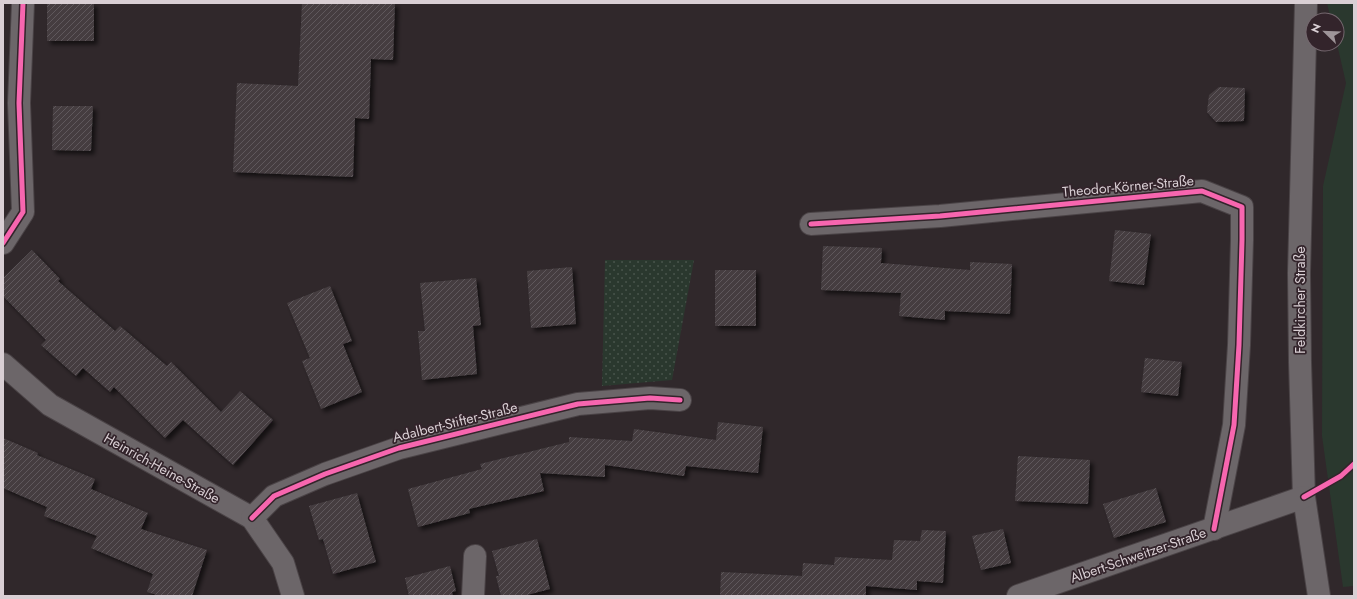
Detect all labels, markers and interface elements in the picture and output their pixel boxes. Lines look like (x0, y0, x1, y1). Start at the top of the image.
north arrow (1305, 12, 1345, 52)
text: N (1307, 21, 1325, 35)
street label: Theodor-Körner-Straße (1061, 170, 1195, 202)
street label: Feldkircher Straße (1290, 246, 1310, 354)
street label: Adalbert-Stifter-Straße (390, 397, 520, 447)
street label: Heinrich-Heine-Straße (100, 428, 224, 508)
street label: Albert-Schweitzer-Straße (1067, 522, 1209, 588)

